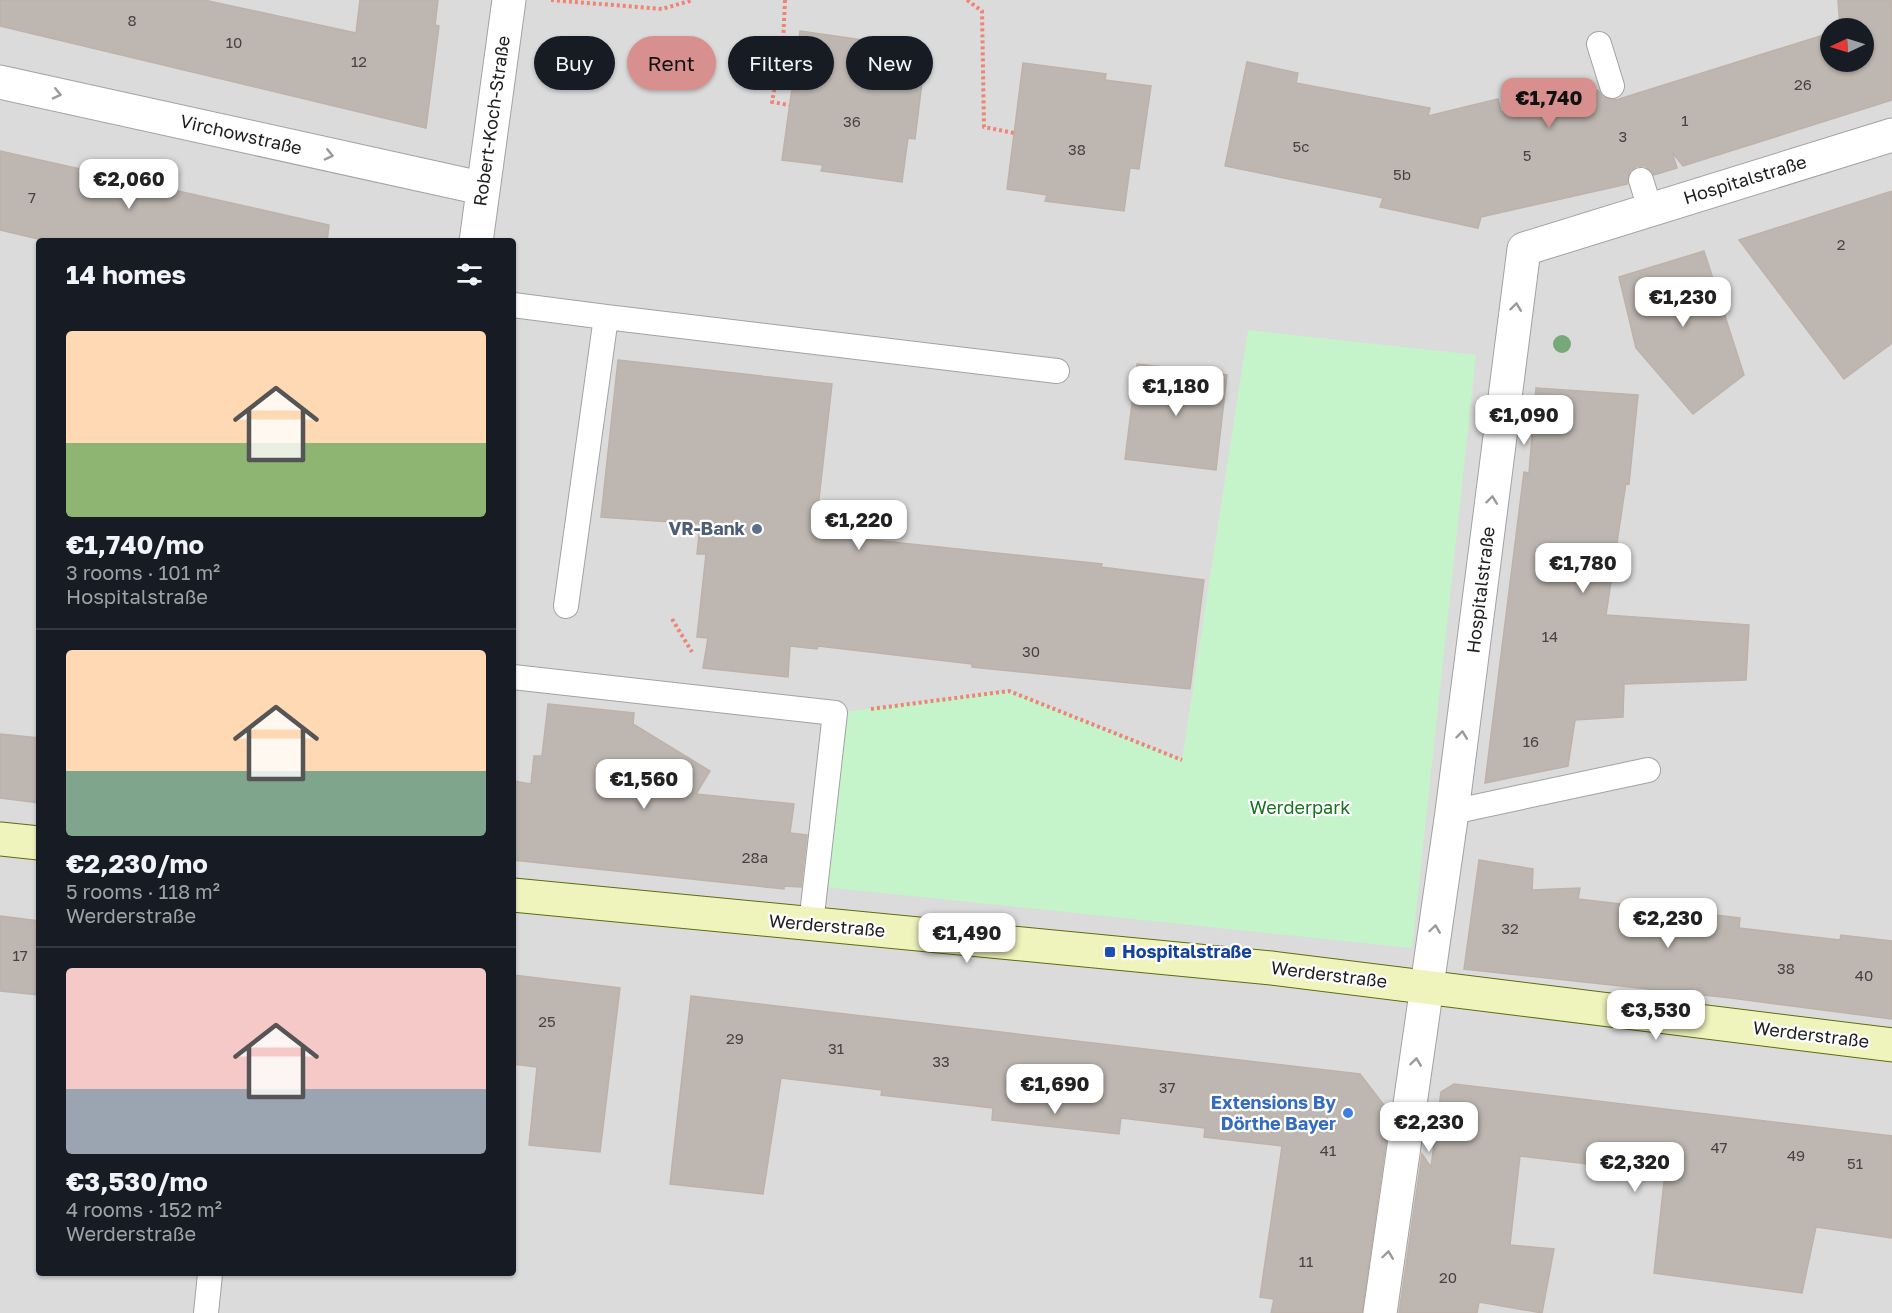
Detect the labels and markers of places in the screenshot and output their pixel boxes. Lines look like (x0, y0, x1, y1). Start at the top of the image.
pin: €1,740 (1500, 78, 1598, 129)
pin: €2,060 (80, 159, 178, 210)
pin: €1,230 (1634, 277, 1732, 328)
pin: €1,180 (1127, 366, 1225, 417)
pin: €1,090 (1475, 395, 1573, 446)
pin: €1,220 (810, 500, 908, 551)
place label: VR-Bank (668, 517, 746, 539)
marker: VR-Bank (750, 522, 764, 536)
pin: €1,780 (1534, 543, 1632, 594)
pin: €1,560 (595, 759, 693, 810)
pin: €2,230 (1619, 898, 1717, 949)
pin: €1,490 (918, 913, 1016, 964)
place label: Hospitalstraße (1122, 940, 1252, 962)
marker: Hospitalstraße (1103, 945, 1117, 959)
pin: €3,530 (1607, 990, 1705, 1041)
pin: €1,690 (1006, 1064, 1104, 1115)
place label: Extensions By Dörthe Bayer (1211, 1091, 1336, 1134)
pin: €2,230 (1380, 1102, 1478, 1153)
marker: Extensions By Dörthe Bayer (1341, 1106, 1355, 1120)
pin: €2,320 (1586, 1142, 1684, 1193)

